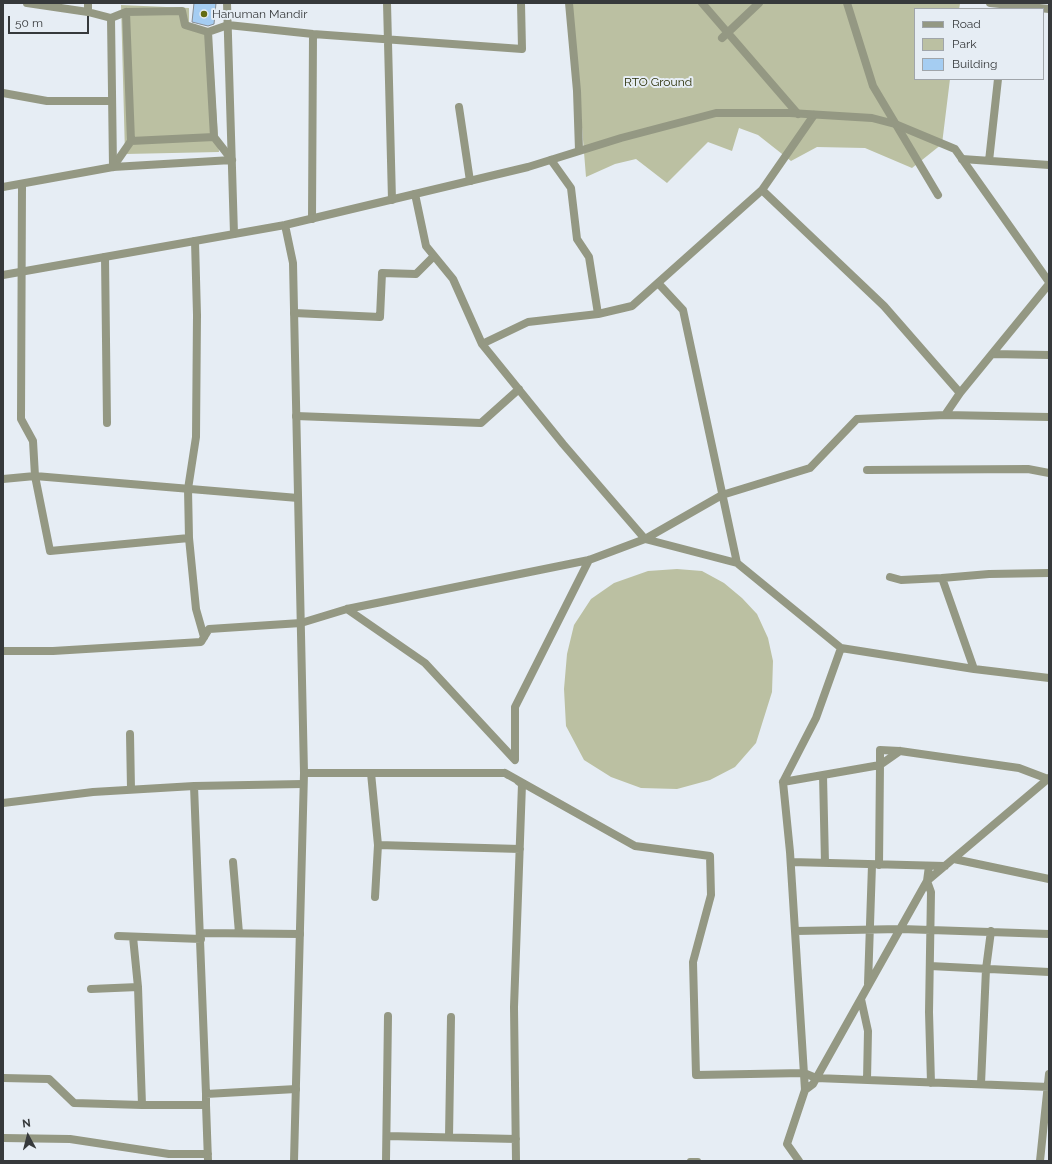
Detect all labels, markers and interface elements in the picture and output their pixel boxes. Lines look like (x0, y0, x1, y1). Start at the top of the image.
place label: Hanuman Mandir (212, 7, 307, 21)
scale bar (10, 8, 91, 34)
legend (914, 8, 1044, 80)
marker: Hanuman Mandir (199, 9, 209, 19)
text: 50 m (15, 16, 43, 30)
text: Road (952, 17, 981, 31)
text: Park (952, 37, 977, 51)
text: Building (952, 57, 998, 71)
park label: RTO Ground (624, 75, 692, 89)
north arrow (8, 1116, 48, 1156)
text: N (22, 1117, 31, 1131)

